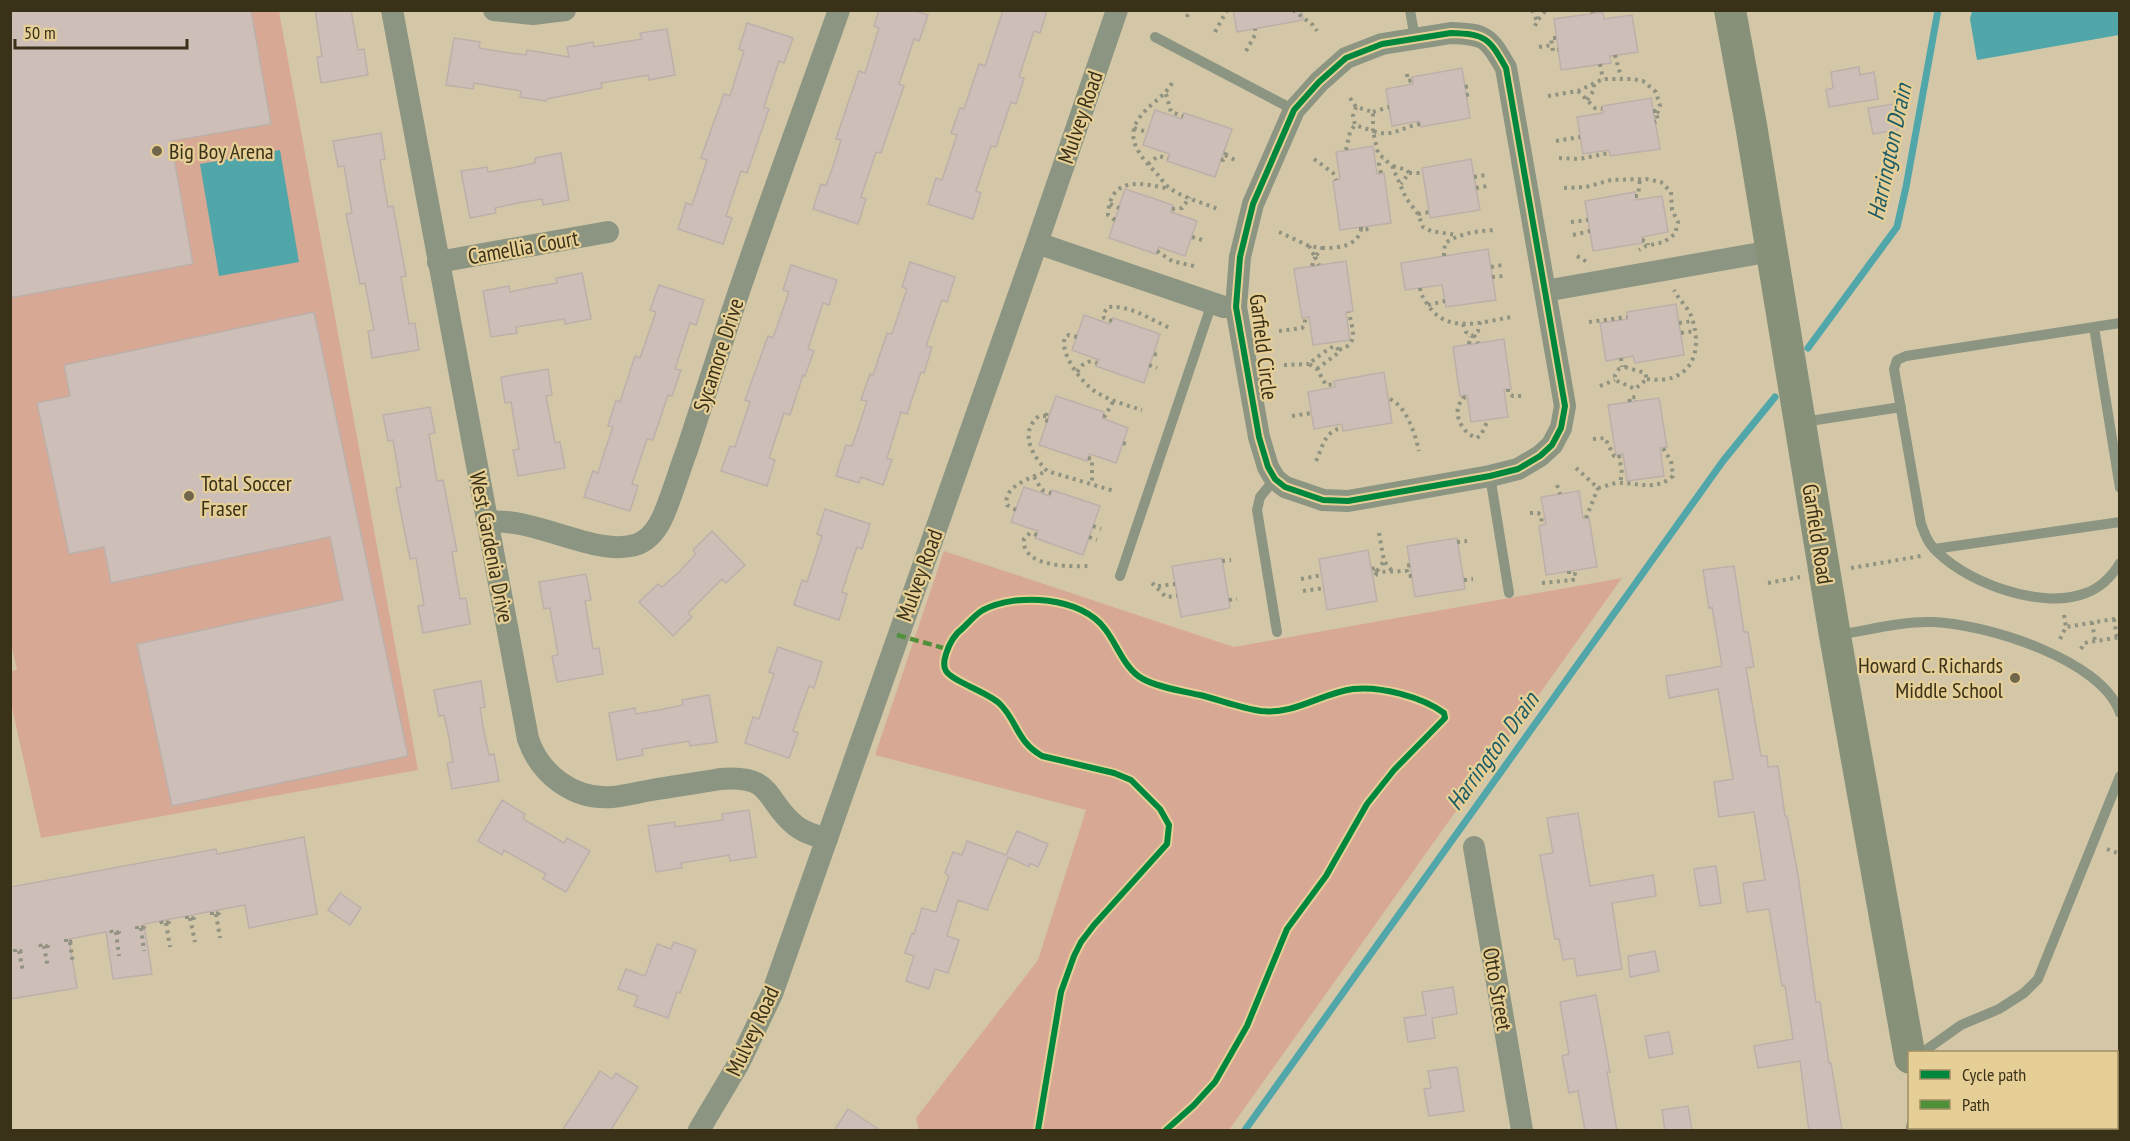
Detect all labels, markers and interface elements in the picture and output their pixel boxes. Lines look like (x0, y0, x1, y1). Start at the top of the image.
scale bar (15, 12, 188, 50)
text: 50 m (24, 21, 56, 44)
street label: Mulvey Road (1051, 67, 1109, 167)
water label: Harrington Drain (1859, 80, 1919, 223)
place label: Big Boy Arena (169, 137, 274, 165)
marker: Big Boy Arena (150, 144, 164, 158)
street label: Camellia Court (466, 224, 580, 270)
street label: Garfield Circle (1244, 292, 1284, 402)
street label: Sycamore Drive (686, 295, 750, 415)
place label: Total Soccer Fraser (201, 469, 292, 522)
street label: West Gardenia Drive (464, 469, 520, 625)
street label: Garfield Road (1796, 482, 1840, 586)
marker: Total Soccer Fraser (182, 489, 196, 503)
street label: Mulvey Road (889, 525, 949, 625)
place label: Howard C. Richards Middle School (1858, 651, 2004, 704)
marker: Howard C. Richards Middle School (2008, 671, 2022, 685)
water label: Harrington Drain (1439, 685, 1546, 816)
street label: Otto Street (1477, 945, 1519, 1033)
street label: Mulvey Road (719, 982, 785, 1080)
legend (1908, 1051, 2118, 1129)
text: Cycle path (1962, 1063, 2026, 1086)
text: Path (1962, 1093, 1990, 1116)

